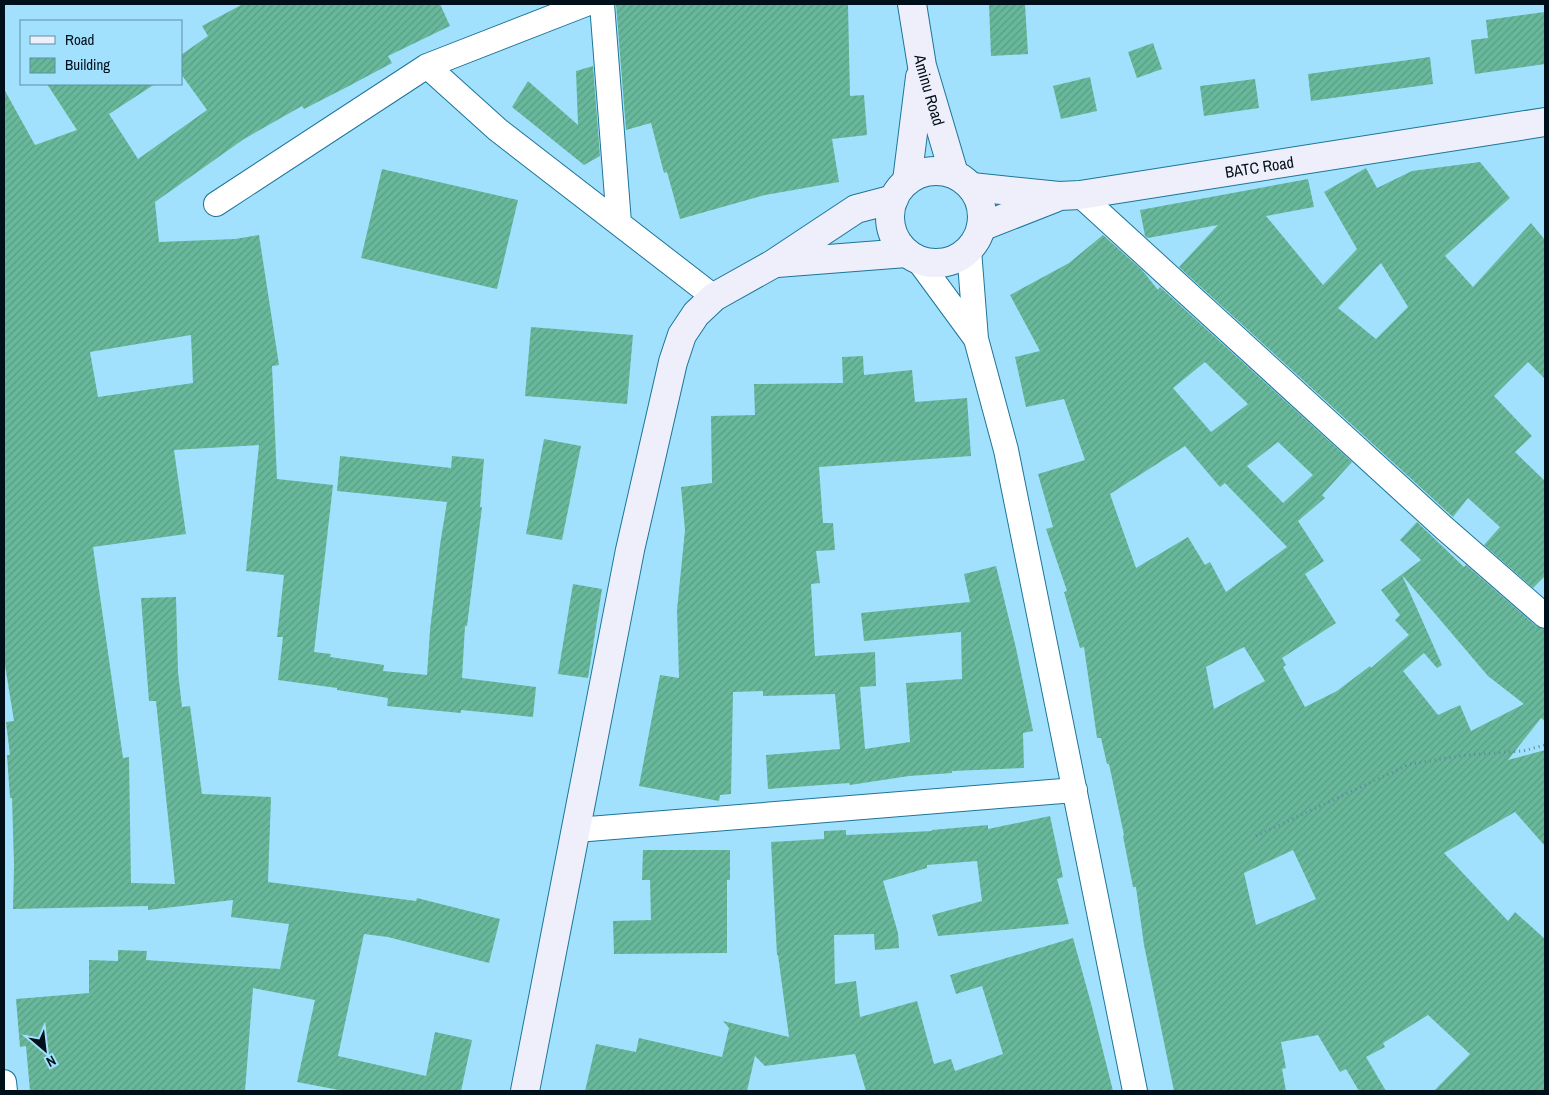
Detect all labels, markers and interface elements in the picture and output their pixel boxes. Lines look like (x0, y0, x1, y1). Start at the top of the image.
legend (20, 20, 182, 85)
text: Road (65, 29, 94, 50)
street label: Aminu Road (909, 52, 950, 128)
text: Building (65, 54, 110, 75)
street label: BATC Road (1223, 151, 1295, 183)
north arrow (20, 1025, 70, 1075)
text: N (43, 1052, 59, 1071)

